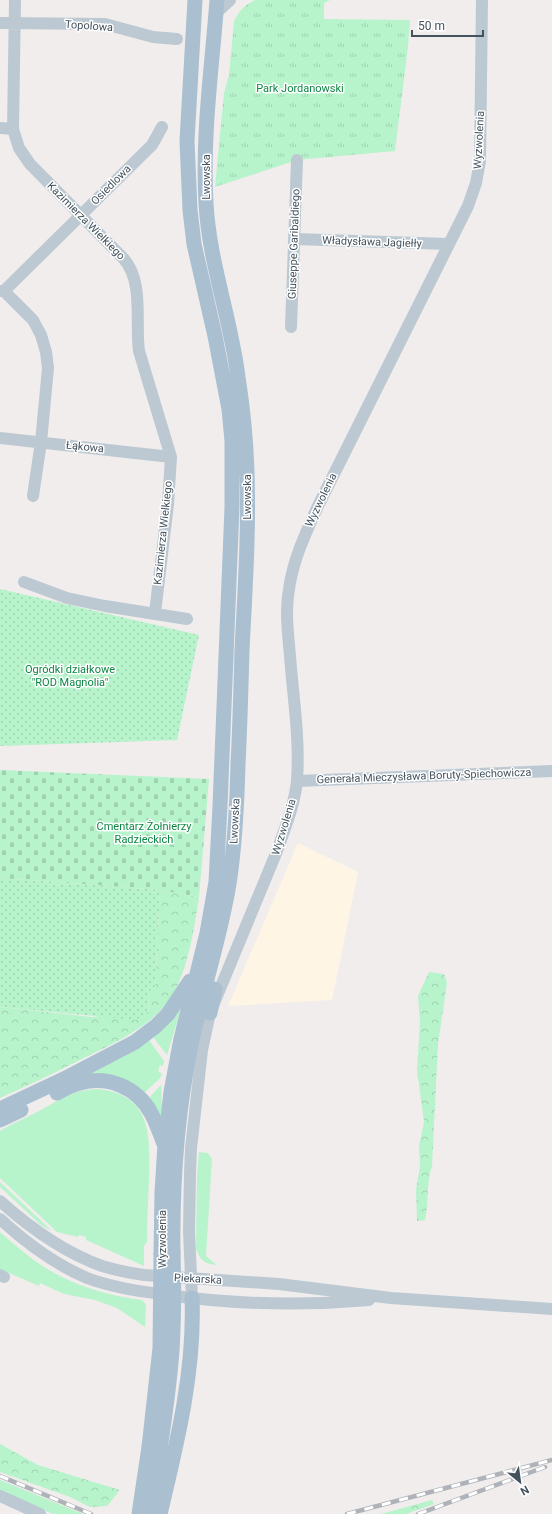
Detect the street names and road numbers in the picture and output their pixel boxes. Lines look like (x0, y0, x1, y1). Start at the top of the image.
street label: Topolowa (65, 18, 113, 34)
street label: Wyzwolenia (471, 111, 487, 169)
street label: Lwowska (200, 154, 213, 200)
street label: Osiedlowa (88, 162, 134, 208)
street label: Kazimierza Wielkiego (44, 179, 128, 263)
street label: Giuseppe Garibaldiego (286, 189, 302, 299)
street label: Władysława Jagiełły (322, 234, 423, 250)
street label: Łąkowa (65, 439, 105, 455)
street label: Wyzwolenia (302, 471, 340, 529)
street label: Lwowska (241, 474, 254, 520)
street label: Kazimierza Wielkiego (151, 480, 175, 586)
street label: Generała Mieczysława Boruty-Spiechowicza (316, 766, 532, 786)
street label: Wyzwolenia (269, 797, 299, 857)
street label: Lwowska (227, 798, 243, 844)
street label: Wyzwolenia (156, 1210, 169, 1268)
street label: Piekarska (174, 1271, 222, 1287)

